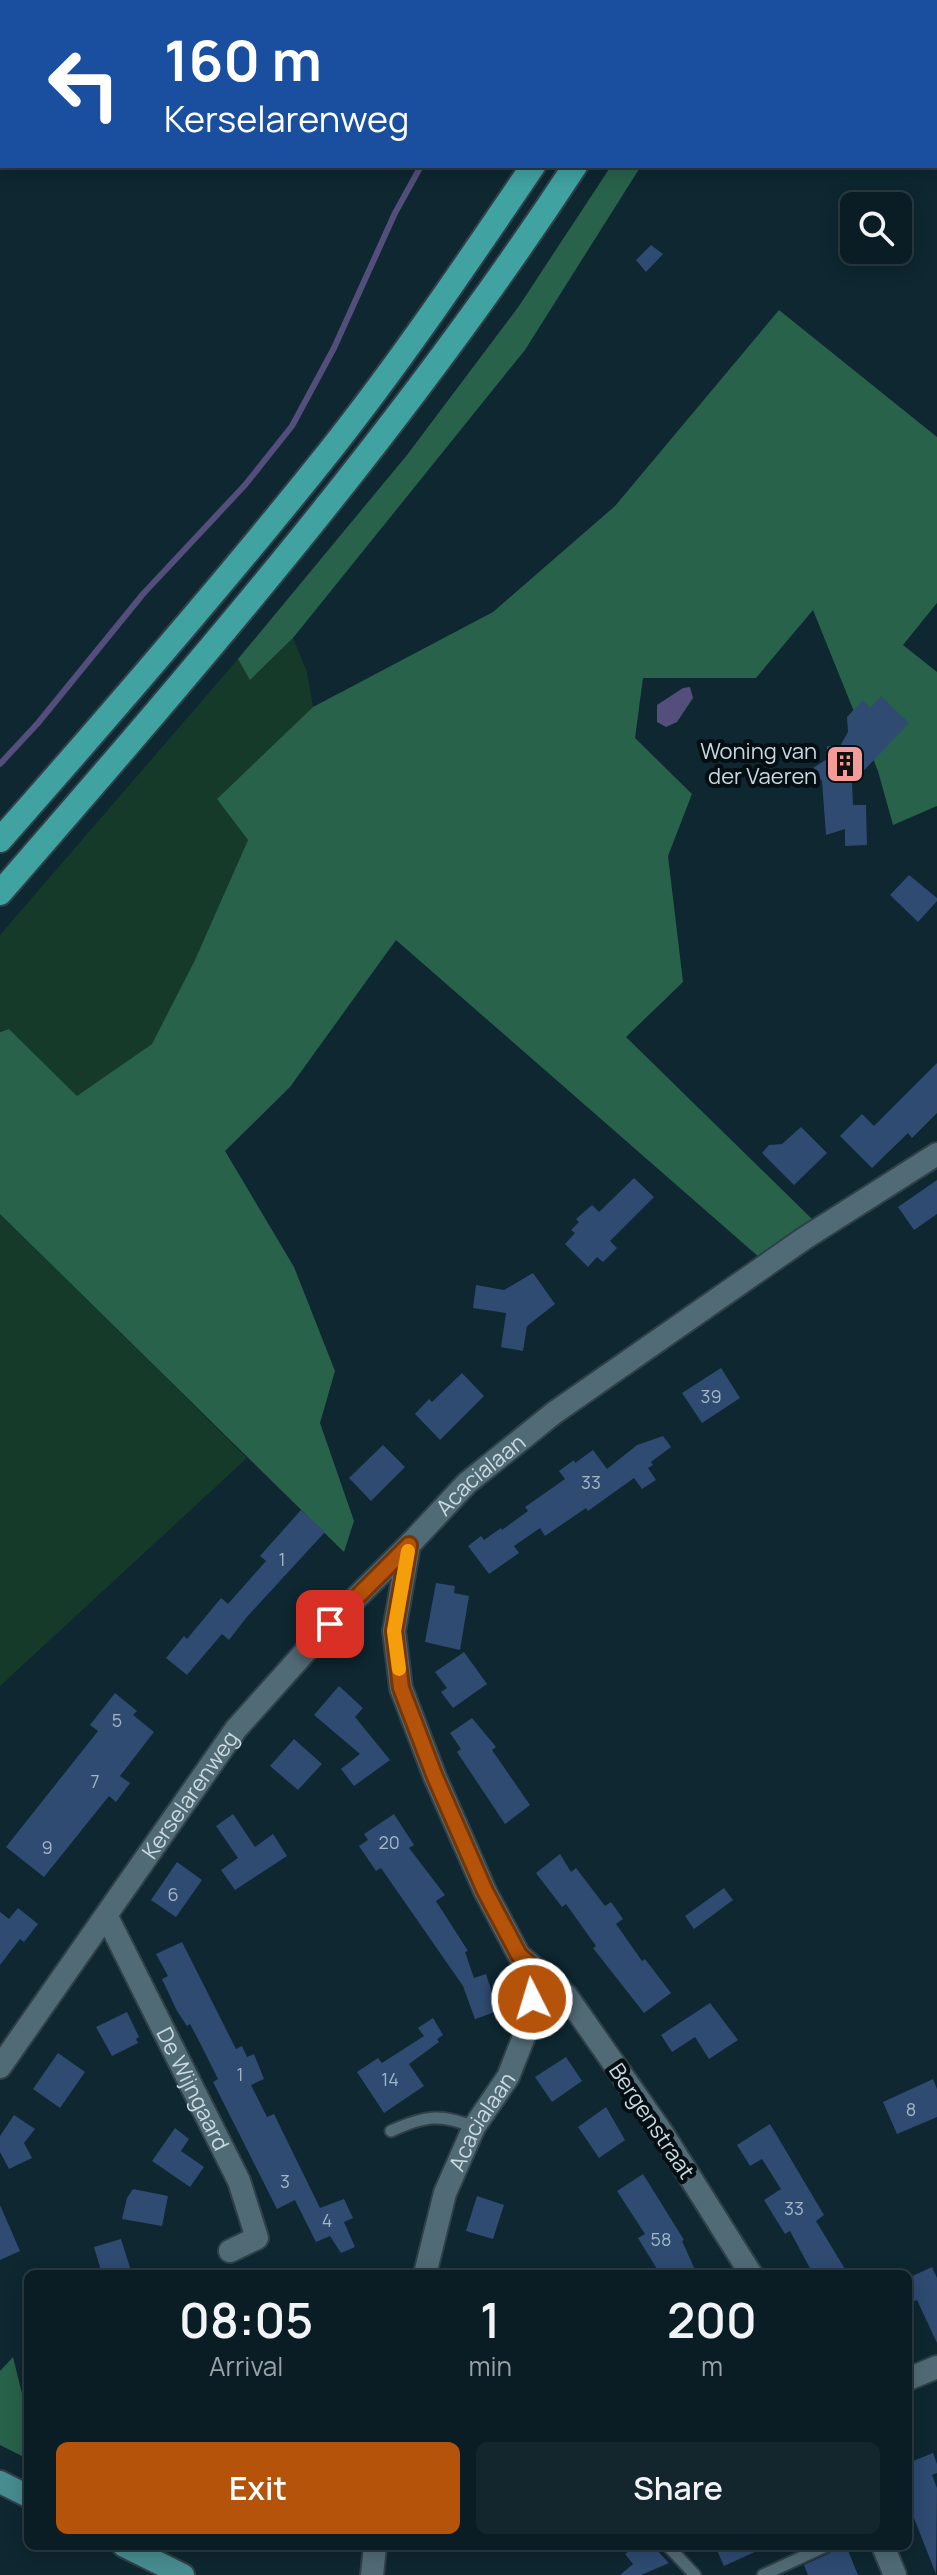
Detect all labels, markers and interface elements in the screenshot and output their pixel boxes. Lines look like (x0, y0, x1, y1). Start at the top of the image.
text: 160 m (164, 21, 322, 98)
icon: left (32, 32, 136, 136)
text: Kerselarenweg (164, 94, 409, 143)
map controls (840, 192, 912, 264)
button: search (840, 192, 912, 264)
place label: Woning van der Vaeren (700, 736, 817, 791)
building icon: Woning van der Vaeren (824, 743, 866, 785)
house number: 39 (700, 1384, 722, 1408)
street label: Acacialaan (429, 1427, 531, 1522)
house number: 33 (581, 1470, 601, 1494)
house number: 1 (278, 1547, 286, 1571)
pin (296, 1590, 364, 1658)
icon: arrive (308, 1602, 352, 1646)
house number: 5 (112, 1708, 122, 1732)
street label: Kerselarenweg (135, 1725, 245, 1865)
house number: 7 (90, 1769, 100, 1793)
house number: 20 (378, 1830, 400, 1854)
house number: 9 (41, 1835, 53, 1859)
house number: 6 (167, 1882, 179, 1906)
position arrow (490, 1957, 574, 2041)
street label: De Wijngaard (149, 2022, 236, 2155)
street label: Bergenstraat (602, 2057, 702, 2185)
house number: 1 (236, 2062, 244, 2086)
street label: Acacialaan (442, 2066, 522, 2176)
house number: 14 (381, 2067, 399, 2091)
house number: 8 (906, 2097, 916, 2121)
house number: 3 (280, 2169, 290, 2193)
house number: 33 (784, 2196, 804, 2220)
house number: 4 (322, 2208, 332, 2232)
house number: 58 (651, 2227, 671, 2251)
text: 08:05 (179, 2287, 313, 2352)
text: 1 (480, 2287, 500, 2352)
text: 200 (667, 2287, 757, 2352)
text: Arrival (209, 2348, 283, 2384)
text: min (468, 2348, 512, 2384)
text: m (701, 2348, 723, 2384)
button: Exit (56, 2442, 460, 2534)
button: Share (476, 2442, 880, 2534)

